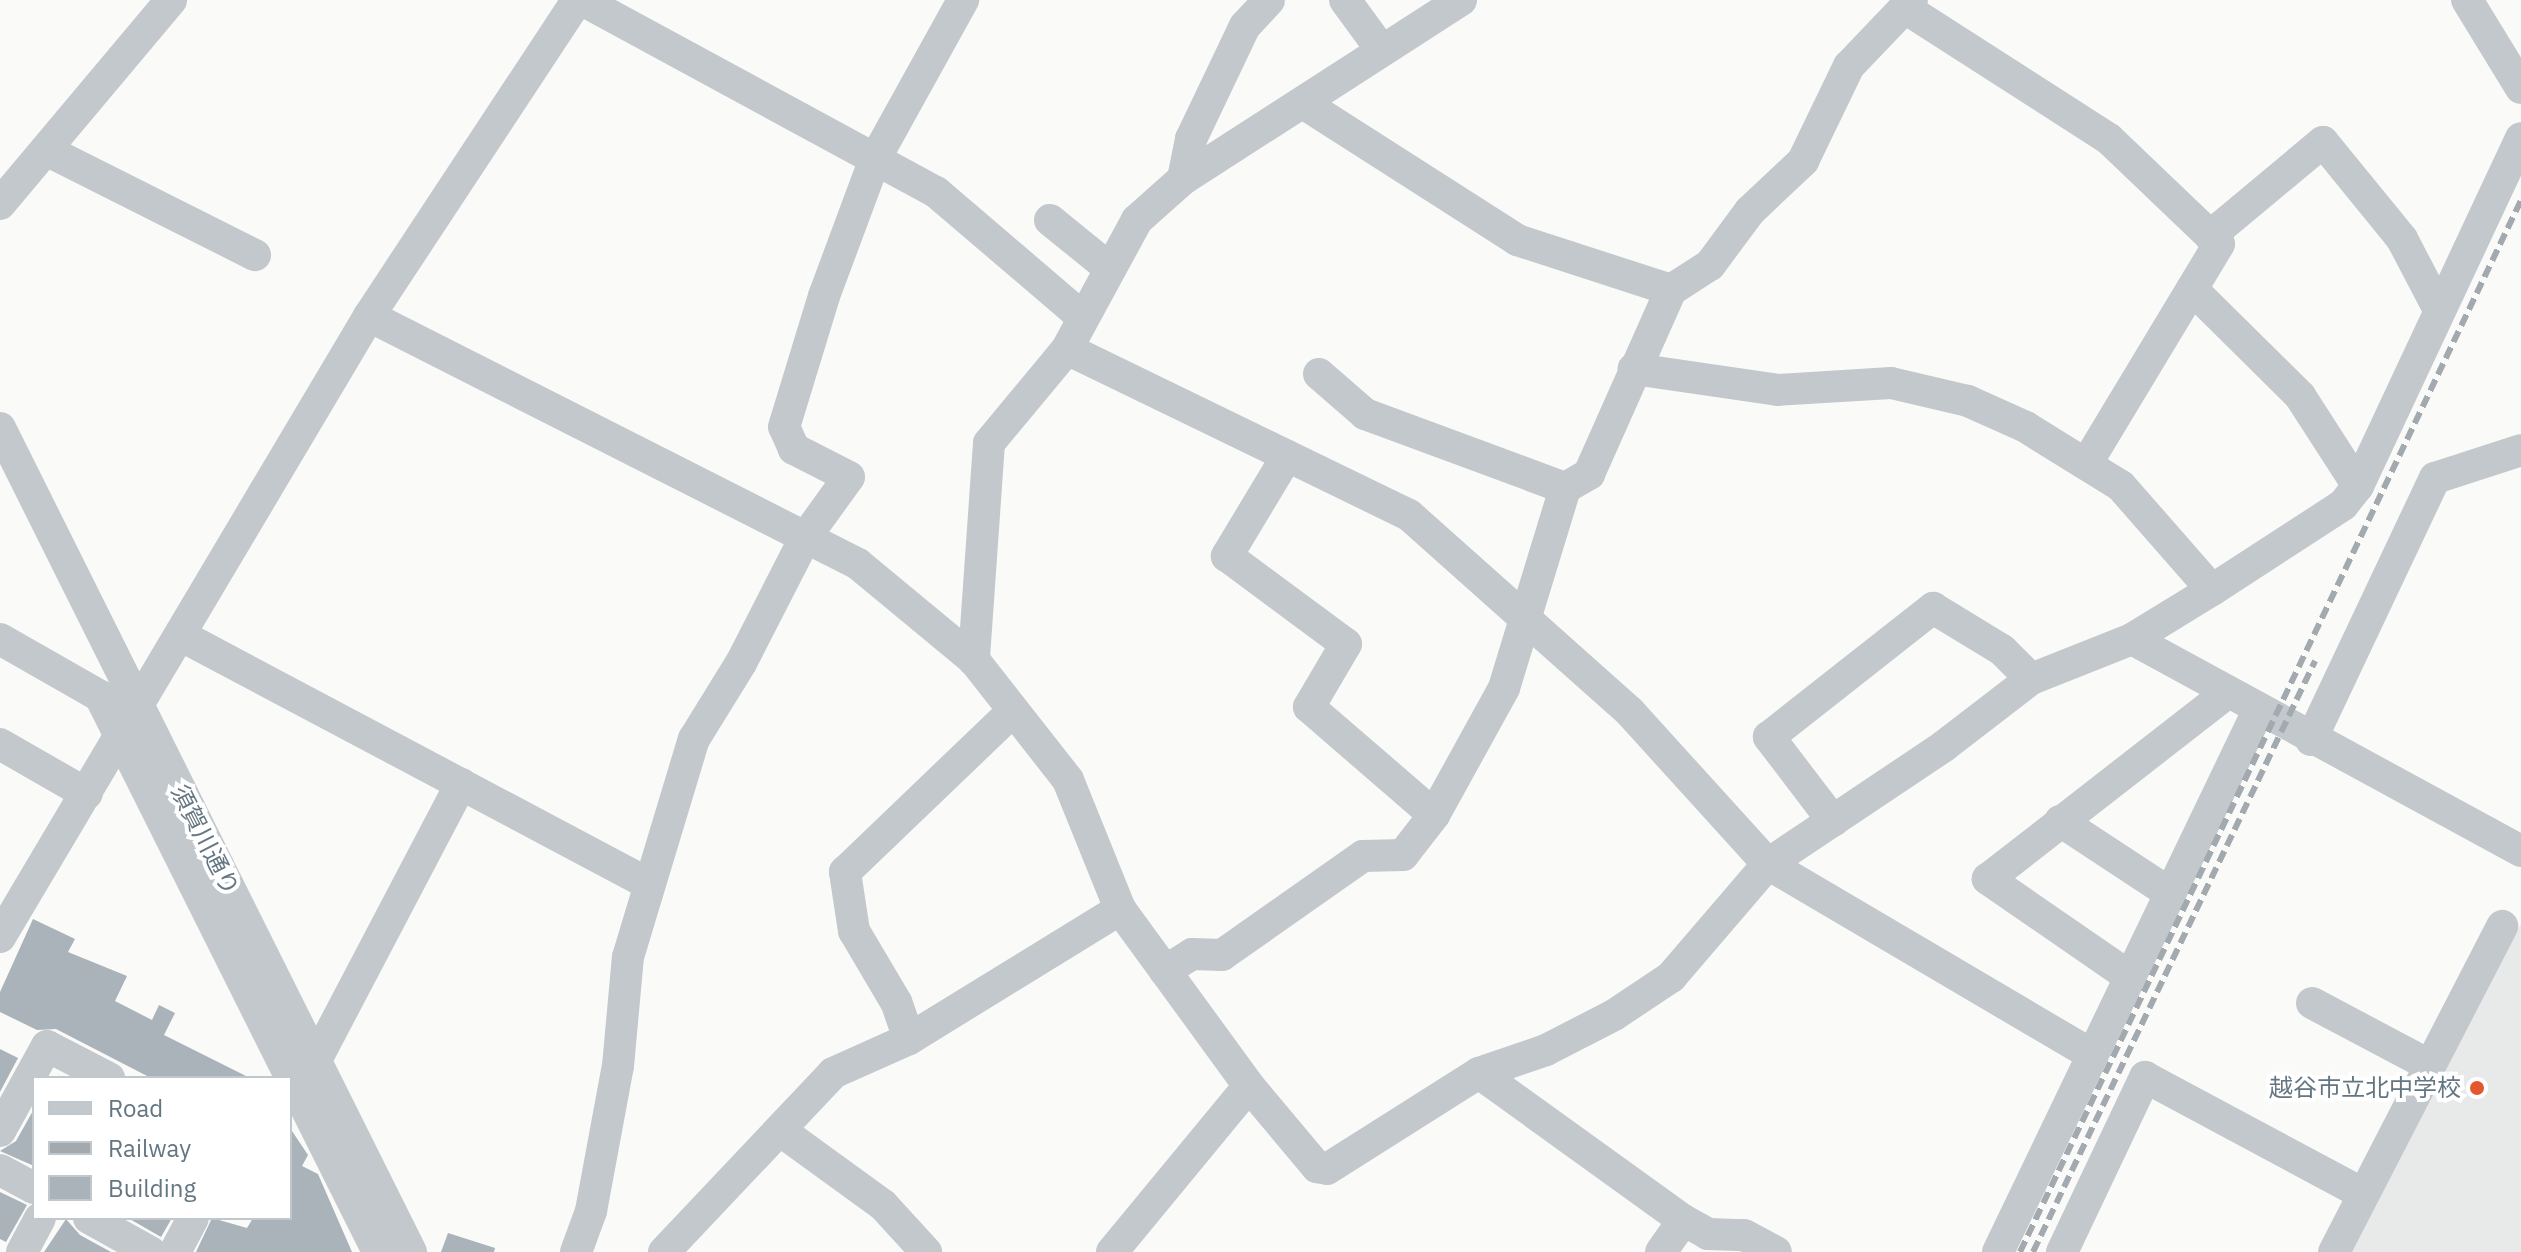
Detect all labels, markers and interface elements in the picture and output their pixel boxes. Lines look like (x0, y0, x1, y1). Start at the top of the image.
street label: 須賀川通り (165, 780, 245, 900)
place label: 越谷市立北中学校 (2269, 1074, 2461, 1102)
legend (32, 1076, 292, 1220)
marker: 越谷市立北中学校 (2468, 1079, 2486, 1097)
text: Road (108, 1092, 163, 1124)
text: Railway (108, 1132, 191, 1164)
text: Building (108, 1172, 196, 1204)

